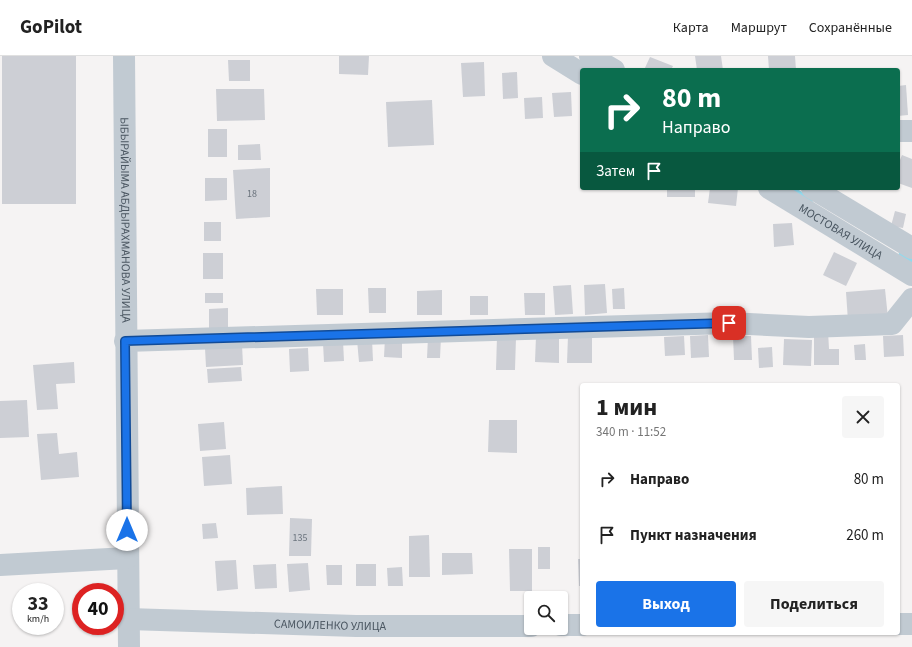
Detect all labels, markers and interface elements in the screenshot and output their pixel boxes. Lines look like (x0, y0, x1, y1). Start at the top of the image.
text: GoPilot (20, 14, 82, 41)
text: Карта (673, 18, 709, 38)
text: Маршрут (731, 18, 787, 38)
text: Сохранённые (809, 18, 892, 38)
text: 80 m (662, 78, 721, 118)
icon: right (596, 84, 648, 136)
text: Направо (662, 115, 730, 140)
street label: ЫБЫРАЙЫМА АБДЫРАХМАНОВА УЛИЦА (116, 117, 134, 323)
icon: arrive (643, 160, 665, 182)
text: Затем (596, 161, 635, 182)
house number: 18 (247, 187, 257, 201)
street label: МОСТОВАЯ УЛИЦА (795, 200, 886, 264)
pin (712, 306, 746, 340)
icon: arrive (718, 312, 740, 334)
text: 1 мин (596, 390, 657, 425)
button: close (842, 396, 884, 438)
text: 340 m · 11:52 (596, 423, 666, 441)
icon: right (596, 468, 618, 490)
text: Направо (630, 469, 689, 490)
text: 80 m (854, 469, 884, 490)
position arrow (106, 509, 148, 551)
icon: arrive (596, 524, 618, 546)
text: Пункт назначения (630, 525, 757, 546)
text: 260 m (846, 525, 884, 546)
house number: 135 (293, 531, 307, 545)
button: Выход (596, 581, 736, 627)
button: Поделиться (744, 581, 884, 627)
speed limit sign: 40 (72, 583, 124, 635)
text: 33 (27, 590, 49, 618)
map controls (524, 591, 568, 635)
button: search (524, 591, 568, 635)
text: km/h (27, 612, 49, 626)
street label: САМОИЛЕНКО УЛИЦА (274, 615, 386, 635)

